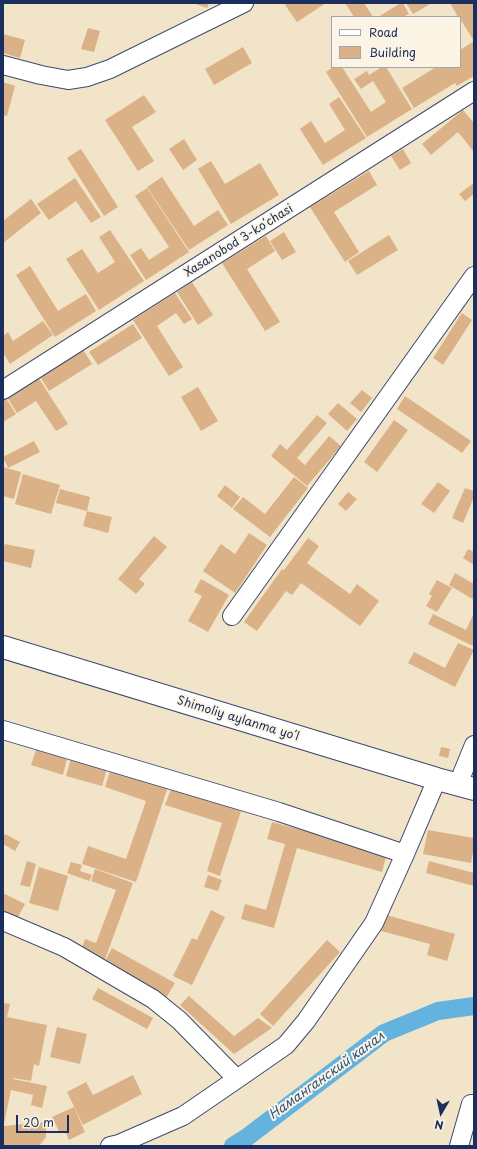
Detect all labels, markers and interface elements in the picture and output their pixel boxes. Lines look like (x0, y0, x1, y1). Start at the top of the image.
legend (331, 16, 461, 68)
text: Road (369, 23, 398, 41)
text: Building (369, 43, 416, 61)
street label: Xasanobod 3-koʻchasi (182, 202, 296, 280)
street label: Shimoliy aylanma yoʻl (175, 694, 301, 744)
water label: Наманганский канал (266, 1029, 388, 1123)
north arrow (421, 1093, 461, 1133)
scale bar (18, 1107, 71, 1133)
text: 20 m (23, 1113, 54, 1131)
text: N (433, 1116, 445, 1134)

